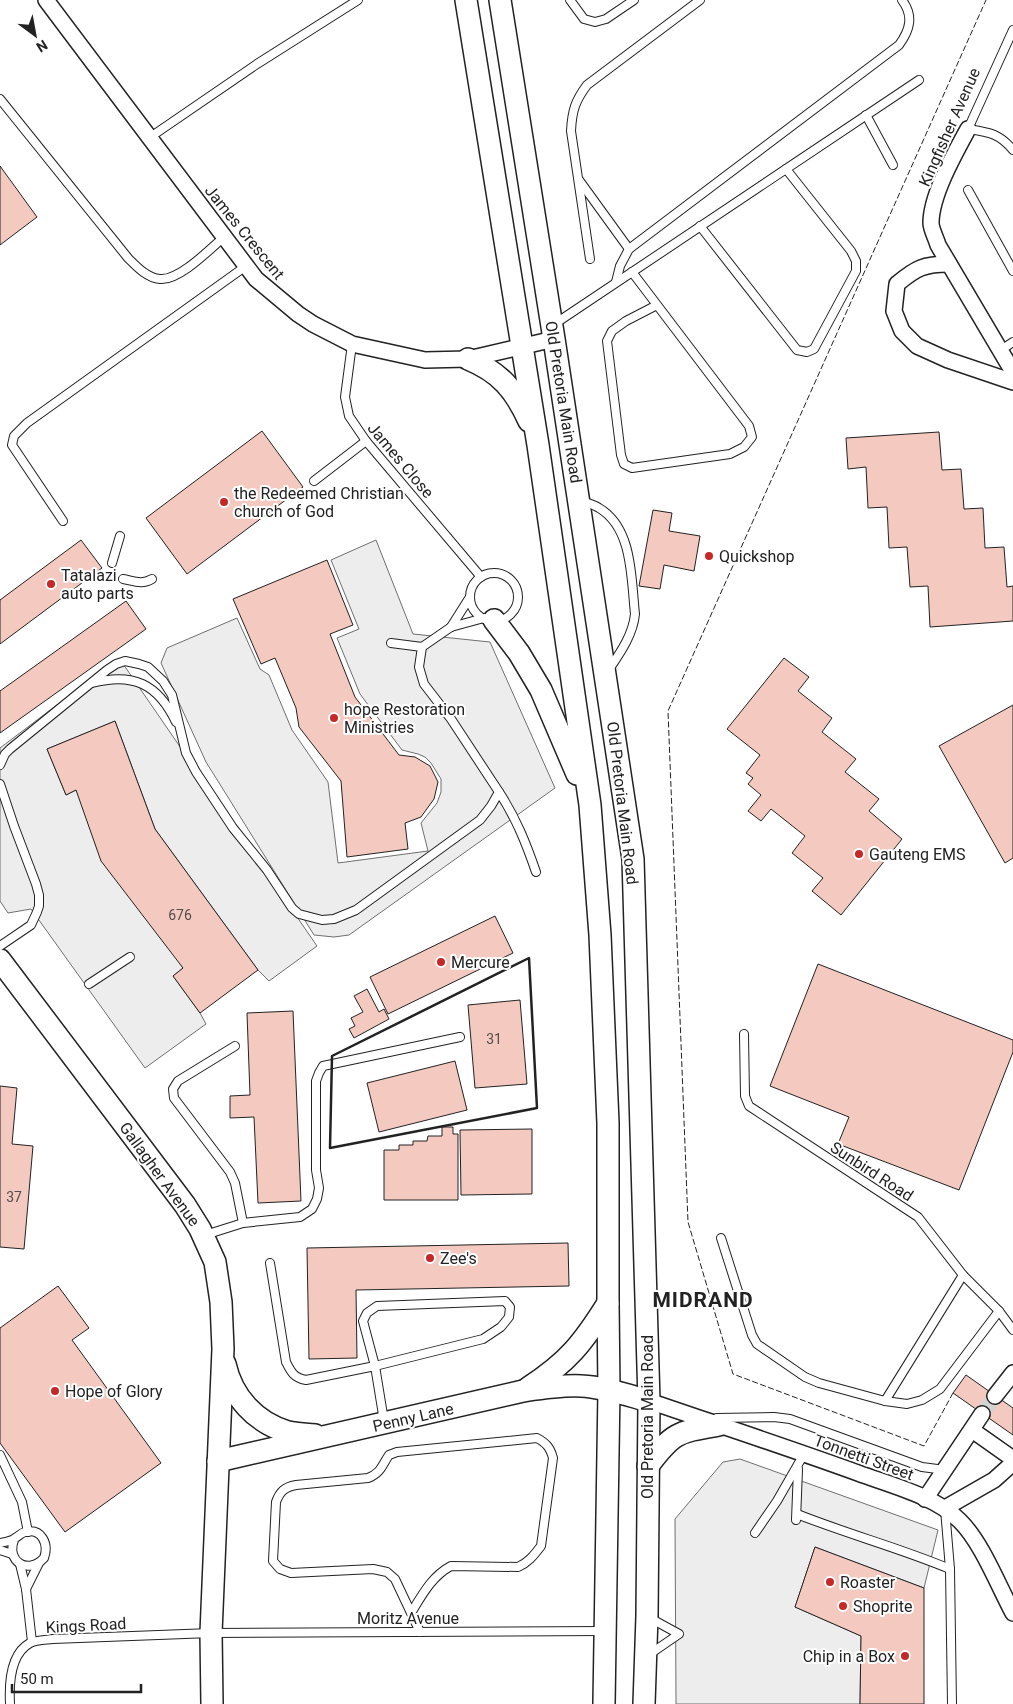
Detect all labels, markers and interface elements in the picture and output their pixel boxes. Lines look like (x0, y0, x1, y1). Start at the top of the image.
north arrow (10, 10, 60, 60)
text: N (33, 37, 50, 55)
street label: Kingfisher Avenue (915, 65, 984, 189)
street label: James Crescent (201, 181, 288, 283)
street label: Old Pretoria Main Road (541, 320, 586, 485)
street label: James Close (364, 419, 438, 502)
place label: the Redeemed Christian church of God (234, 484, 404, 521)
marker: the Redeemed Christian church of God (218, 496, 230, 508)
place label: Quickshop (719, 547, 794, 566)
marker: Quickshop (703, 550, 715, 562)
place label: Tatalazi auto parts (61, 566, 134, 603)
marker: Tatalazi auto parts (45, 578, 57, 590)
place label: hope Restoration Ministries (344, 700, 465, 737)
marker: hope Restoration Ministries (328, 712, 340, 724)
street label: Old Pretoria Main Road (603, 721, 642, 886)
place label: Gauteng EMS (869, 845, 966, 864)
marker: Gauteng EMS (853, 848, 865, 860)
house number: 676 (168, 907, 192, 923)
place label: Mercure (451, 953, 510, 972)
marker: Mercure (435, 956, 447, 968)
house number: 31 (486, 1031, 502, 1047)
street label: Gallagher Avenue (115, 1119, 204, 1230)
street label: Sunbird Road (827, 1138, 917, 1205)
house number: 37 (6, 1189, 22, 1205)
place label: Zee's (440, 1249, 477, 1268)
marker: Zee's (424, 1252, 436, 1264)
district label: MIDRAND (652, 1288, 754, 1312)
street label: Old Pretoria Main Road (638, 1335, 657, 1499)
place label: Hope of Glory (65, 1382, 163, 1401)
marker: Hope of Glory (49, 1385, 61, 1397)
street label: Penny Lane (371, 1399, 455, 1436)
street label: Tonnetti Street (811, 1431, 916, 1484)
place label: Roaster (840, 1573, 896, 1592)
marker: Roaster (824, 1576, 836, 1588)
place label: Shoprite (853, 1597, 912, 1616)
marker: Shoprite (837, 1600, 849, 1612)
street label: Moritz Avenue (357, 1609, 459, 1628)
street label: Kings Road (45, 1614, 127, 1637)
place label: Chip in a Box (803, 1647, 895, 1666)
marker: Chip in a Box (899, 1650, 911, 1662)
scale bar (12, 1662, 141, 1694)
text: 50 m (20, 1670, 54, 1688)

